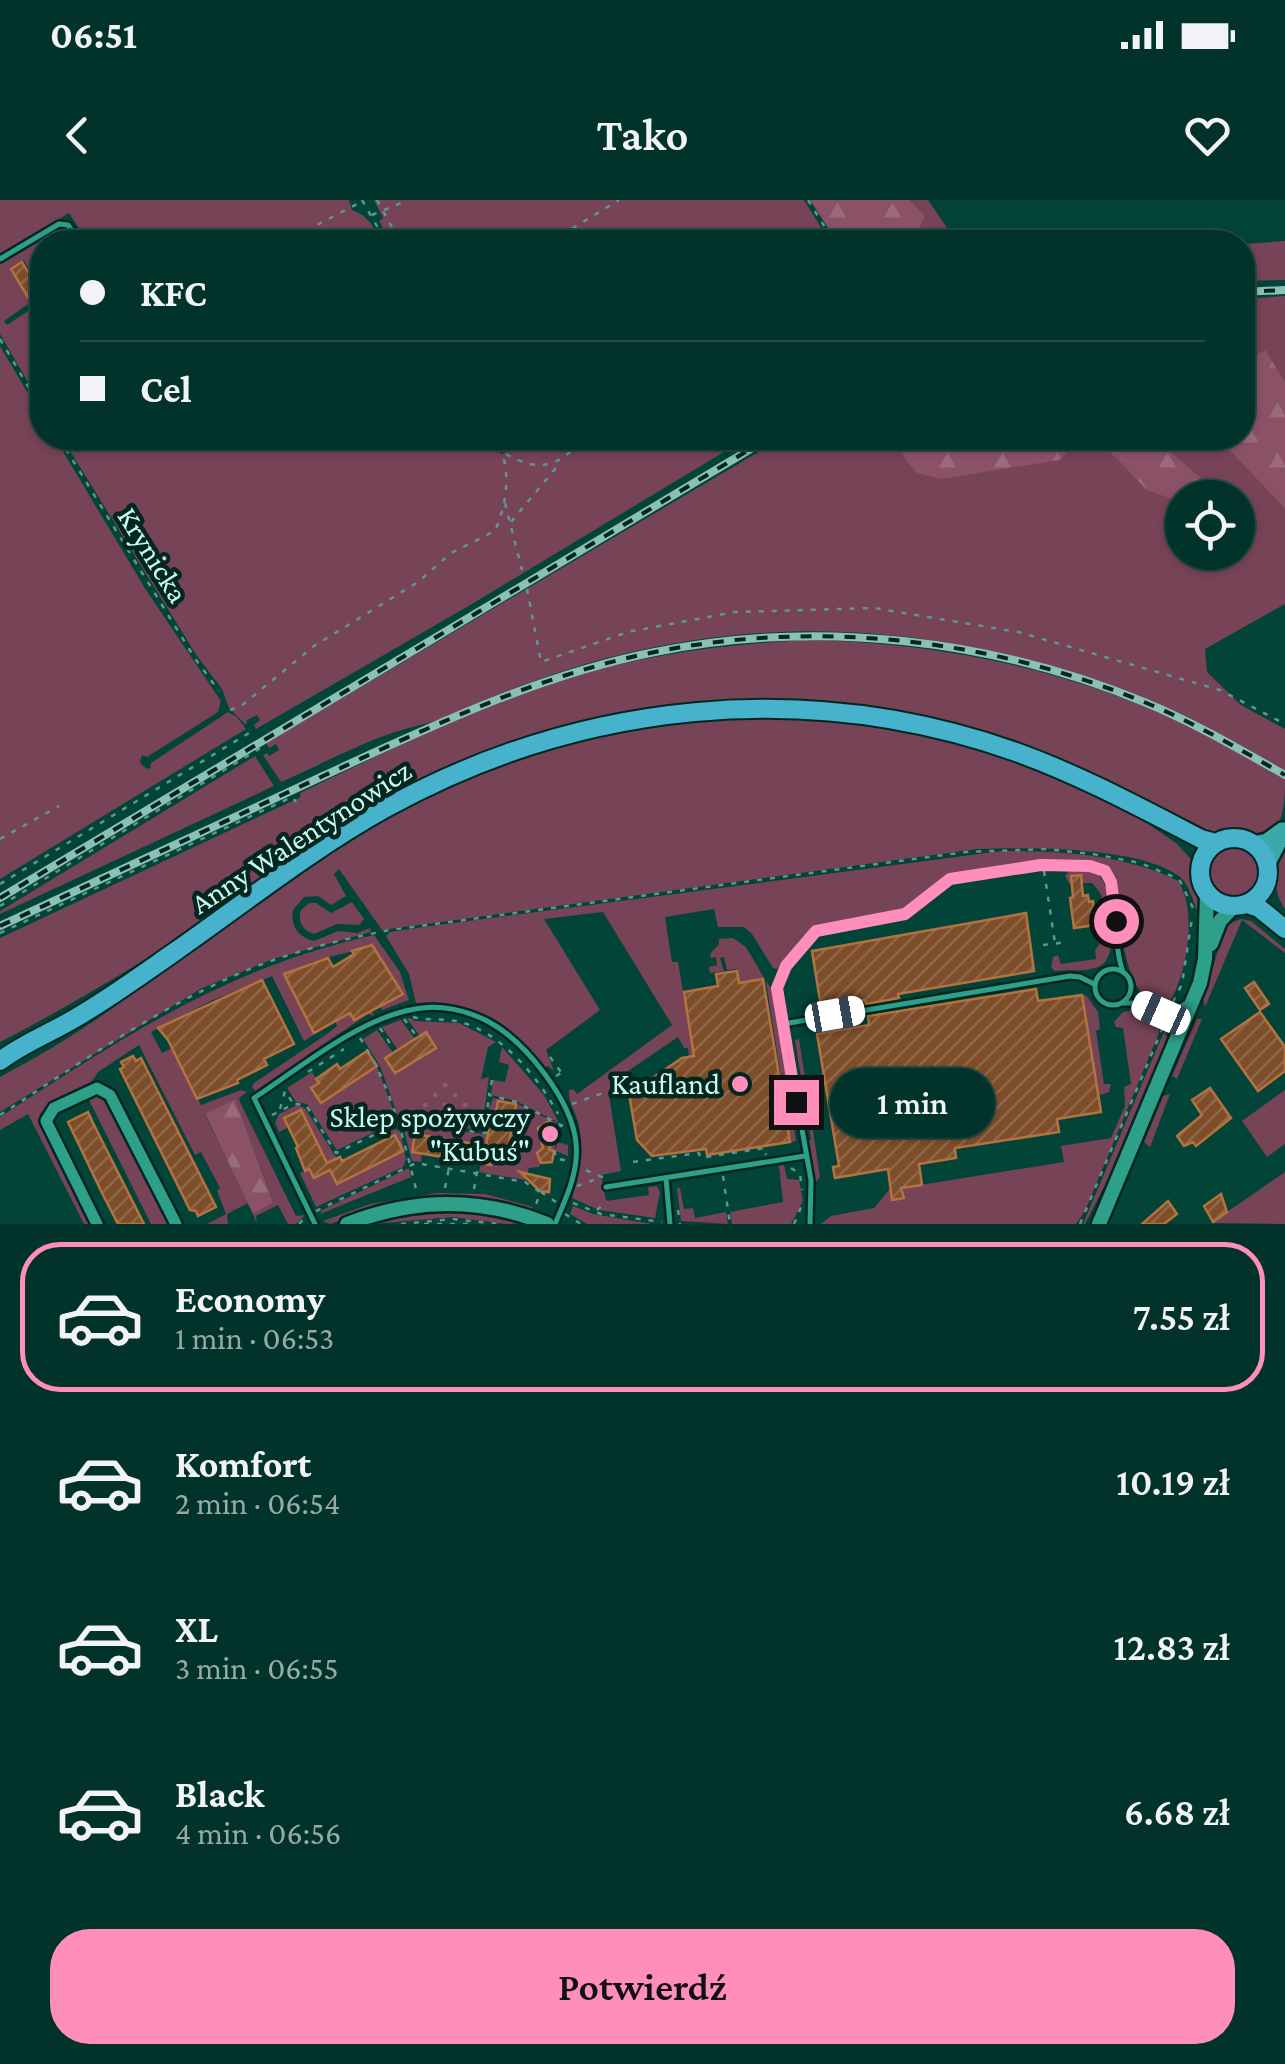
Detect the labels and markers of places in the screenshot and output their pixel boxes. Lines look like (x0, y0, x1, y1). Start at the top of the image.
place label: Kaufland (611, 1067, 720, 1100)
marker: Kaufland (729, 1073, 751, 1095)
place label: Sklep spożywczy "Kubuś" (330, 1100, 530, 1167)
marker: Sklep spożywczy "Kubuś" (539, 1123, 561, 1145)

